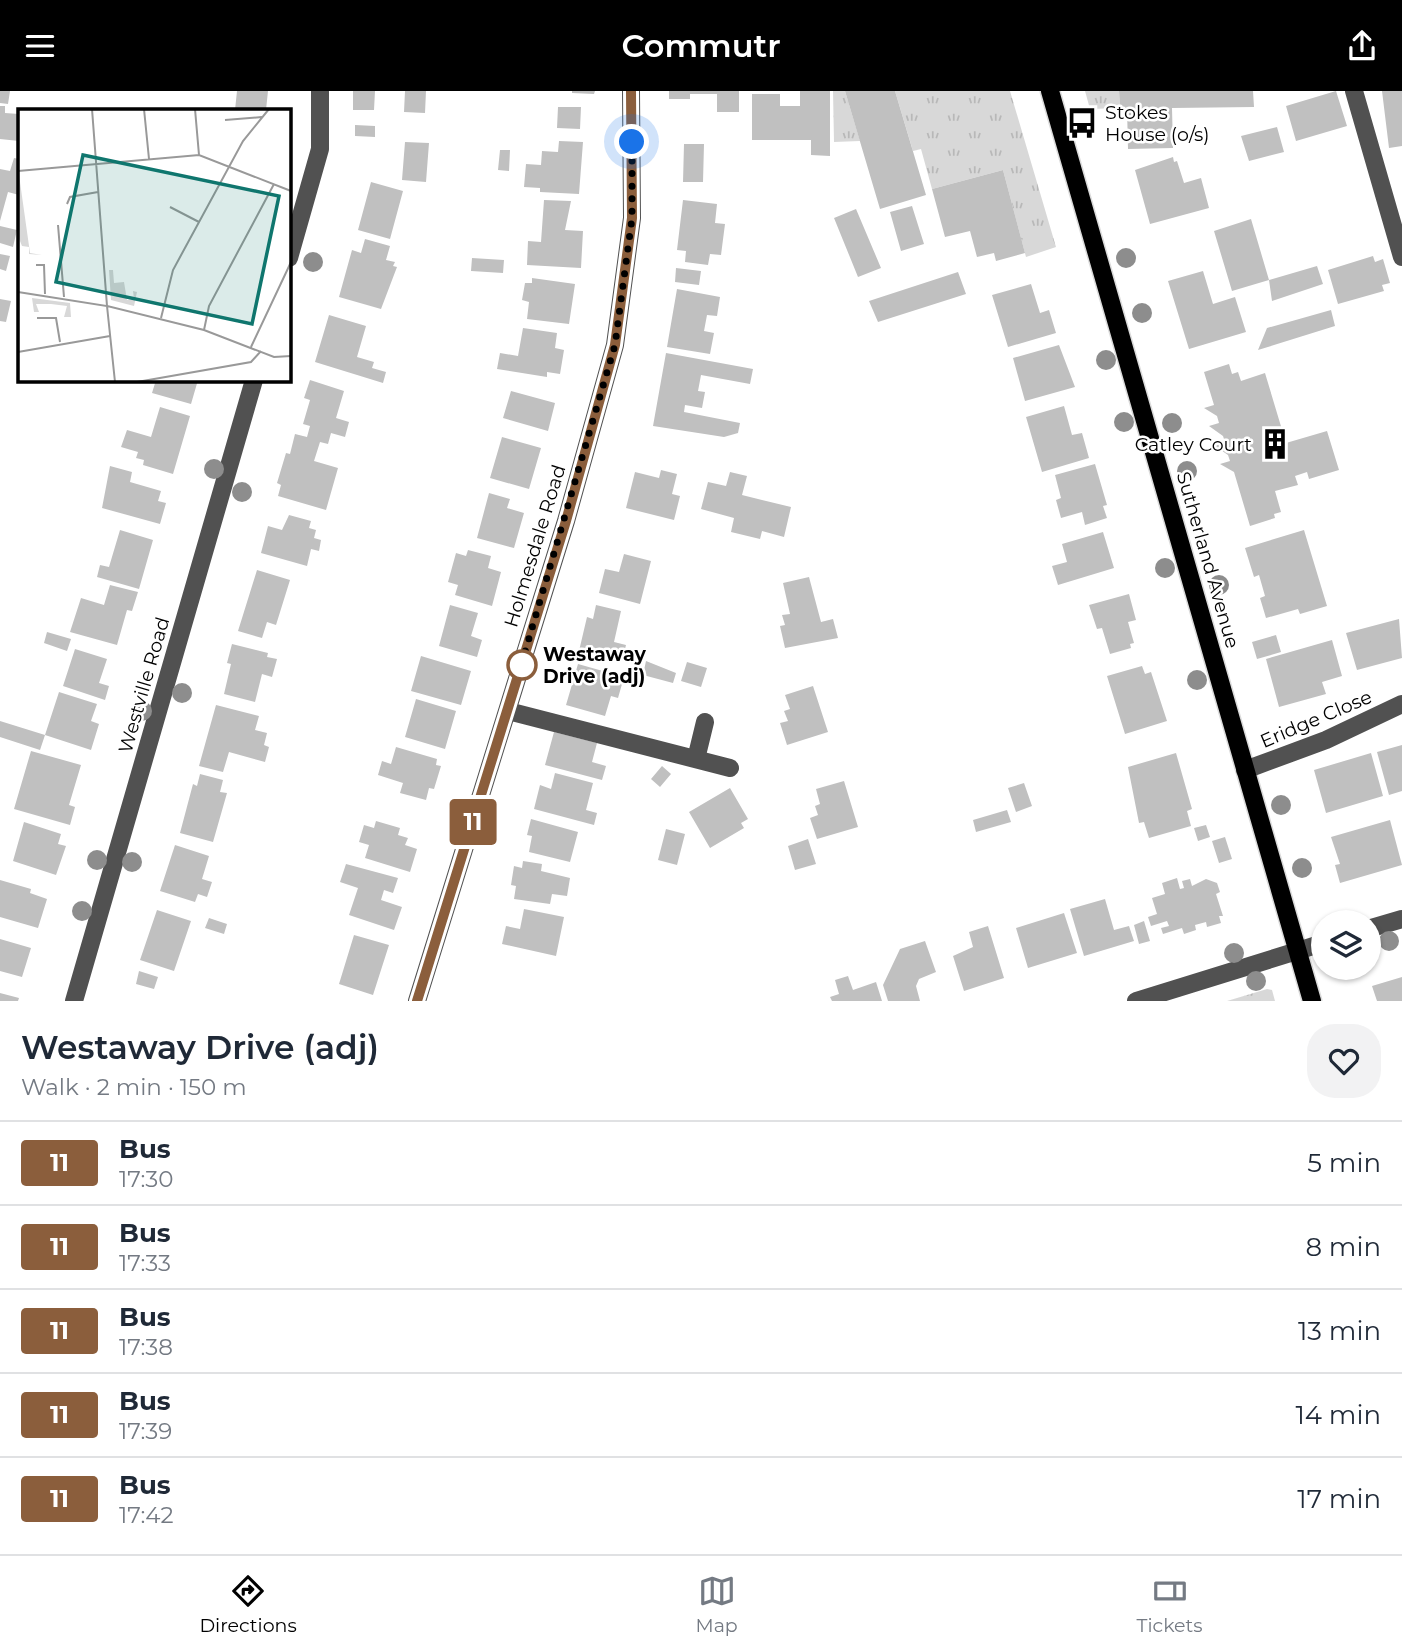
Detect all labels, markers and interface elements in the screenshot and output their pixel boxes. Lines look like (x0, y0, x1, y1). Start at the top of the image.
text: Commutr (621, 26, 781, 65)
icon: menu (21, 27, 59, 65)
icon: share (1343, 27, 1381, 65)
place label: Stokes House (o/s) (1105, 101, 1210, 146)
bus stop icon: Stokes House (o/s) (1065, 106, 1099, 140)
inset map (18, 109, 290, 381)
your location (614, 124, 649, 159)
building icon: Catley Court (1258, 427, 1292, 461)
place label: Catley Court (1135, 433, 1252, 456)
street label: Holmesdale Road (499, 462, 571, 630)
street label: Sutherland Avenue (1172, 469, 1244, 651)
street label: Westville Road (114, 614, 174, 756)
place label: Westaway Drive (adj) (543, 643, 647, 688)
marker: Westaway Drive (adj) (507, 650, 537, 680)
street label: Eridge Close (1257, 685, 1375, 753)
line badge: 11 (442, 799, 504, 845)
text: 11 (464, 807, 482, 836)
map controls (1311, 910, 1381, 980)
button: layers (1311, 910, 1381, 980)
button: heart (1307, 1024, 1381, 1098)
text: Westaway Drive (adj) (21, 1027, 379, 1067)
text: Walk · 2 min · 150 m (21, 1073, 247, 1101)
text: Bus (119, 1133, 171, 1165)
text: 5 min (1307, 1147, 1381, 1179)
text: 11 (50, 1148, 69, 1177)
text: 17:30 (119, 1165, 173, 1193)
text: Bus (119, 1217, 171, 1249)
text: 8 min (1305, 1231, 1381, 1263)
text: 11 (50, 1232, 69, 1261)
text: 17:33 (119, 1249, 171, 1277)
text: Bus (119, 1301, 171, 1333)
text: 13 min (1298, 1315, 1381, 1347)
text: 11 (50, 1316, 69, 1345)
text: 17:38 (119, 1333, 173, 1361)
text: Bus (119, 1385, 171, 1417)
text: 14 min (1295, 1399, 1381, 1431)
text: 11 (50, 1400, 69, 1429)
text: 17:39 (119, 1417, 172, 1445)
text: Bus (119, 1469, 171, 1501)
text: 17 min (1297, 1483, 1381, 1515)
text: 11 (50, 1484, 69, 1513)
text: 17:42 (119, 1501, 173, 1529)
tab: Directions (199, 1572, 297, 1637)
tab: Map (696, 1572, 738, 1637)
tab: Tickets (1137, 1572, 1203, 1637)

